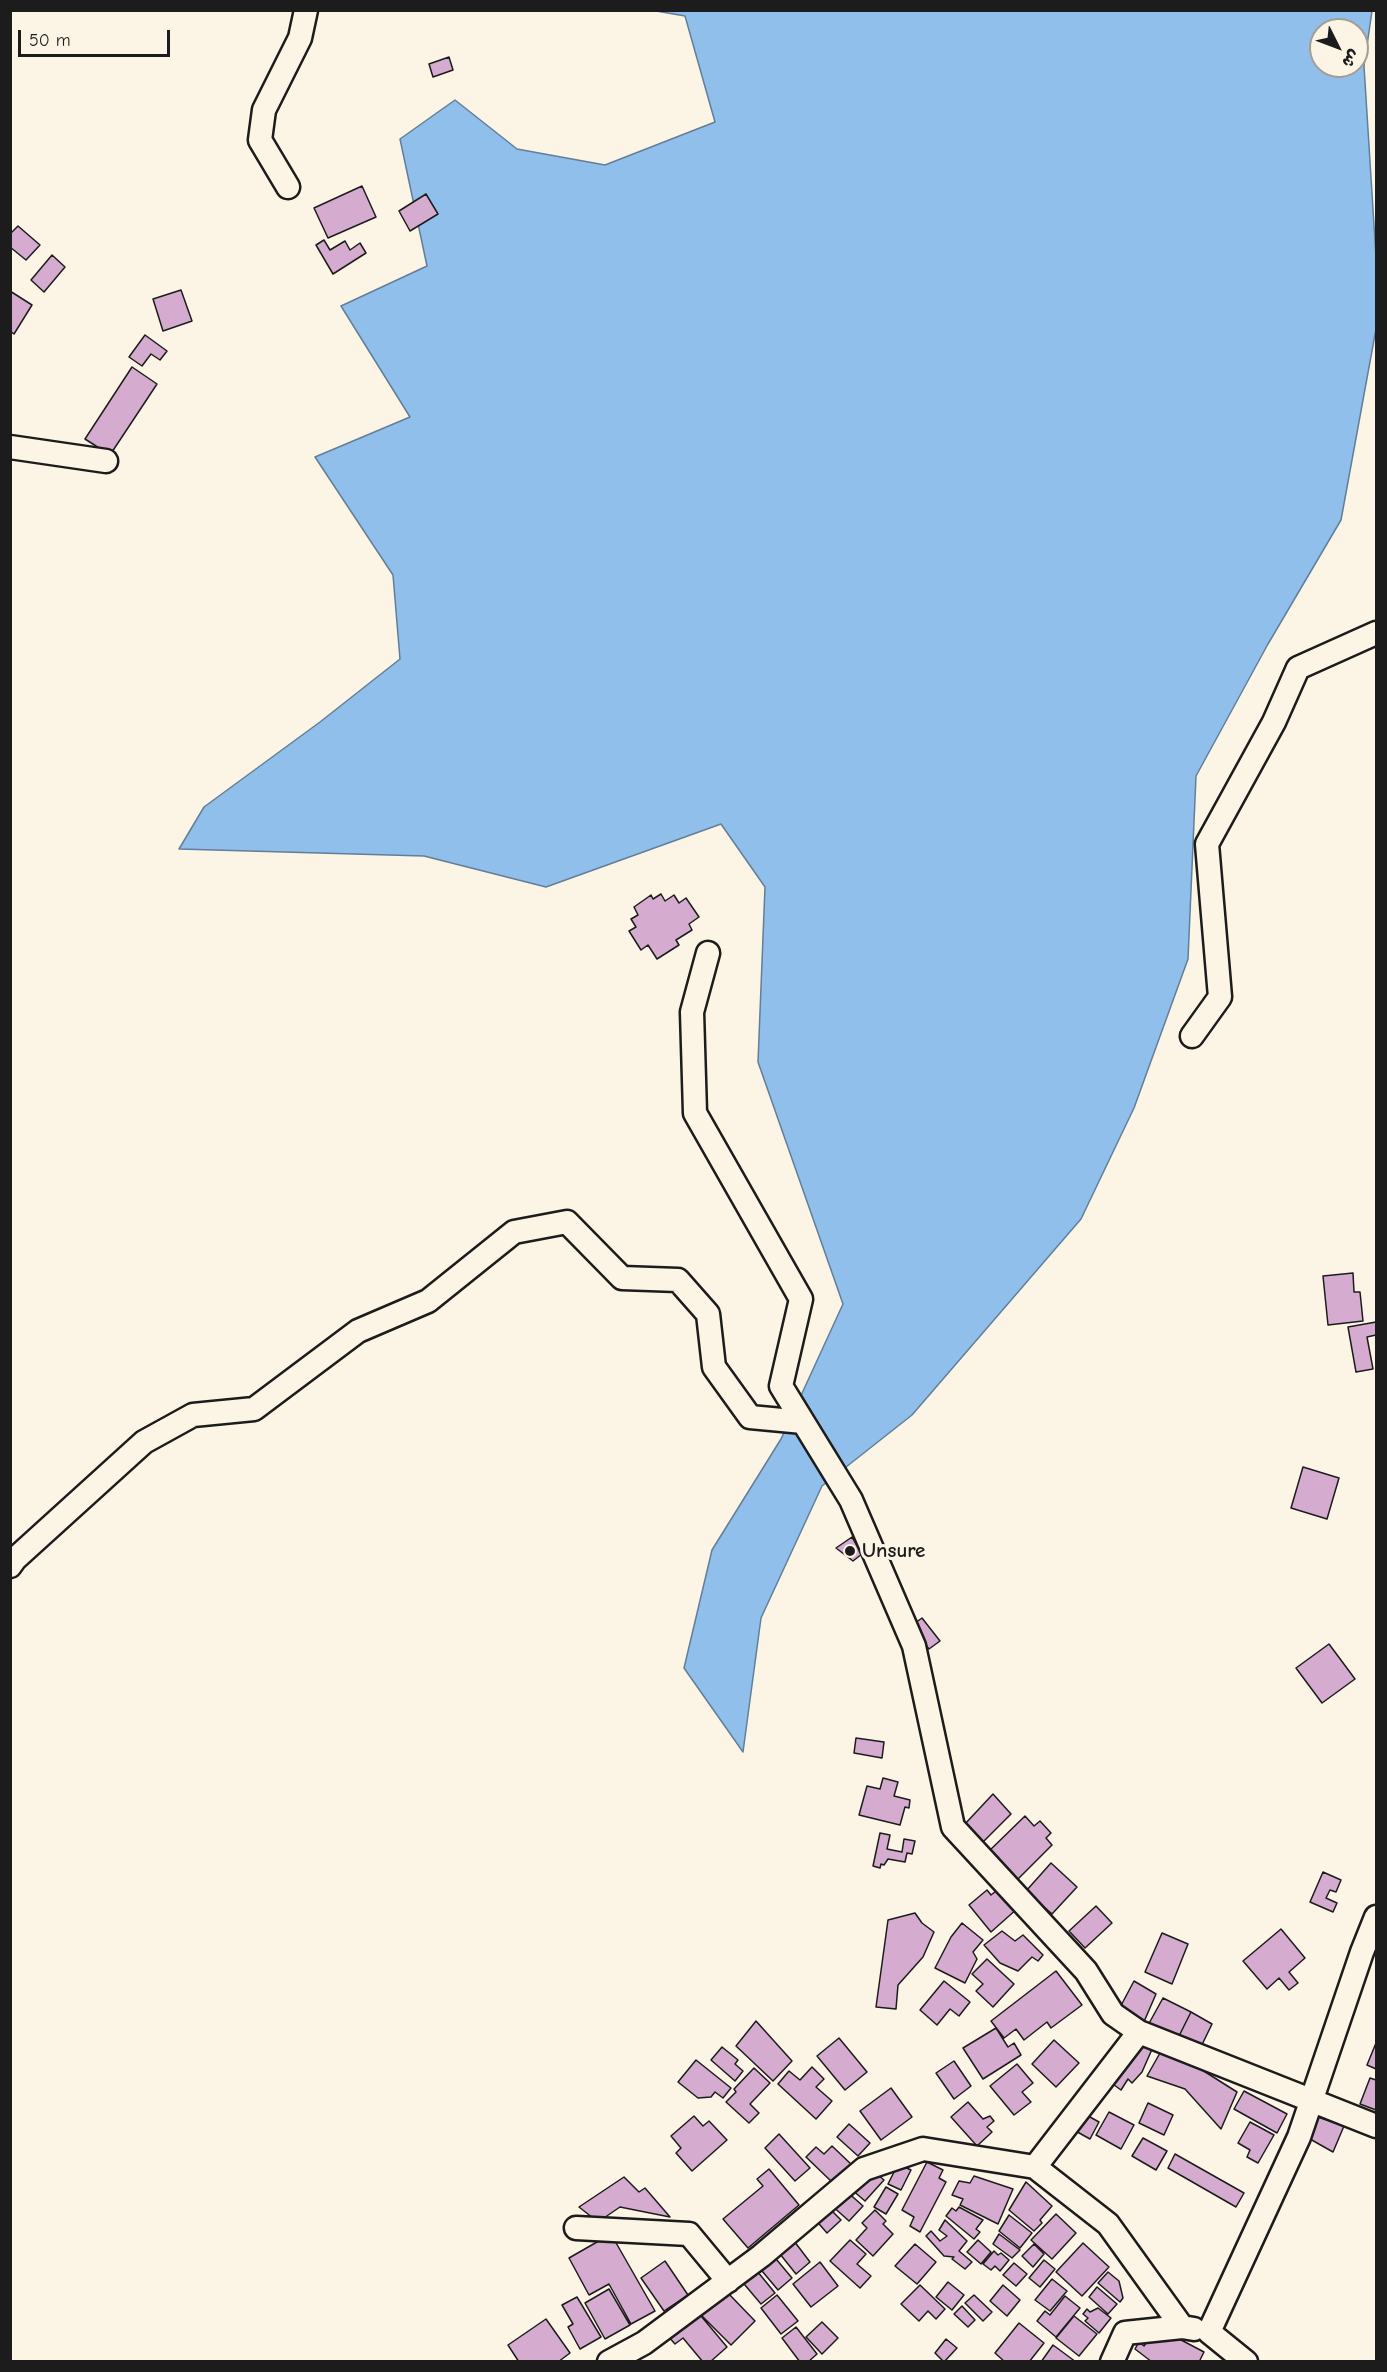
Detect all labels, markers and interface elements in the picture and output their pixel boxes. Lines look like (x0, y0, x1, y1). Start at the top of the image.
scale bar (21, 18, 172, 56)
north arrow (1309, 18, 1369, 78)
text: 50 m (29, 30, 71, 51)
text: ش (1338, 46, 1363, 71)
place label: Unsure (862, 1538, 925, 1564)
marker: Unsure (843, 1544, 857, 1558)

